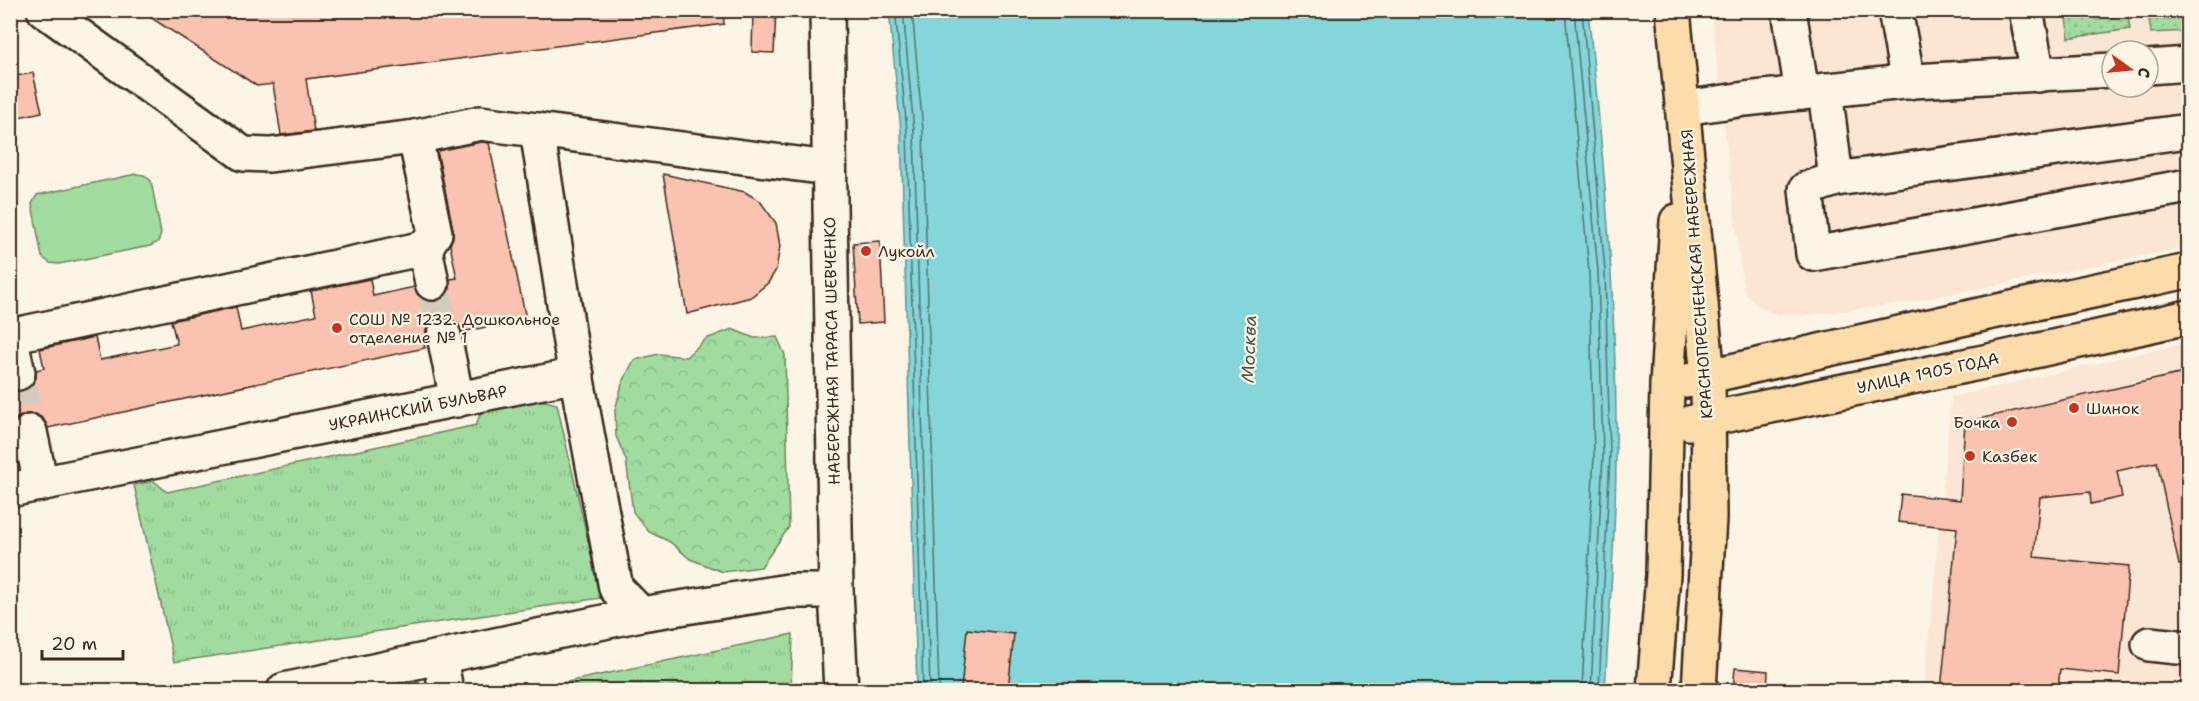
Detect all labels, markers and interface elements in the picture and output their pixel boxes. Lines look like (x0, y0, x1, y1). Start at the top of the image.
north arrow (2100, 39, 2160, 99)
text: С (2133, 65, 2155, 80)
street label: КРАСНОПРЕСНЕНСКАЯ НАБЕРЕЖНАЯ (1676, 128, 1718, 420)
street label: НАБЕРЕЖНАЯ ТАРАСА ШЕВЧЕНКО (819, 217, 845, 485)
place label: Лукойл (878, 241, 935, 262)
marker: Лукойл (859, 244, 873, 258)
place label: СОШ № 1232. Дошкольное отделение № 1 (349, 309, 560, 348)
water label: Москва (1236, 315, 1262, 383)
marker: СОШ № 1232. Дошкольное отделение № 1 (330, 321, 344, 335)
street label: УЛИЦА 1905 ГОДА (1855, 348, 2001, 398)
street label: УКРАИНСКИЙ БУЛЬВАР (327, 380, 509, 436)
place label: Шинок (2086, 398, 2140, 419)
marker: Шинок (2067, 401, 2081, 415)
place label: Бочка (1953, 412, 2000, 433)
marker: Бочка (2005, 415, 2019, 429)
place label: Казбек (1982, 446, 2038, 467)
marker: Казбек (1963, 449, 1977, 463)
scale bar (42, 623, 123, 661)
text: 20 m (51, 632, 97, 656)

